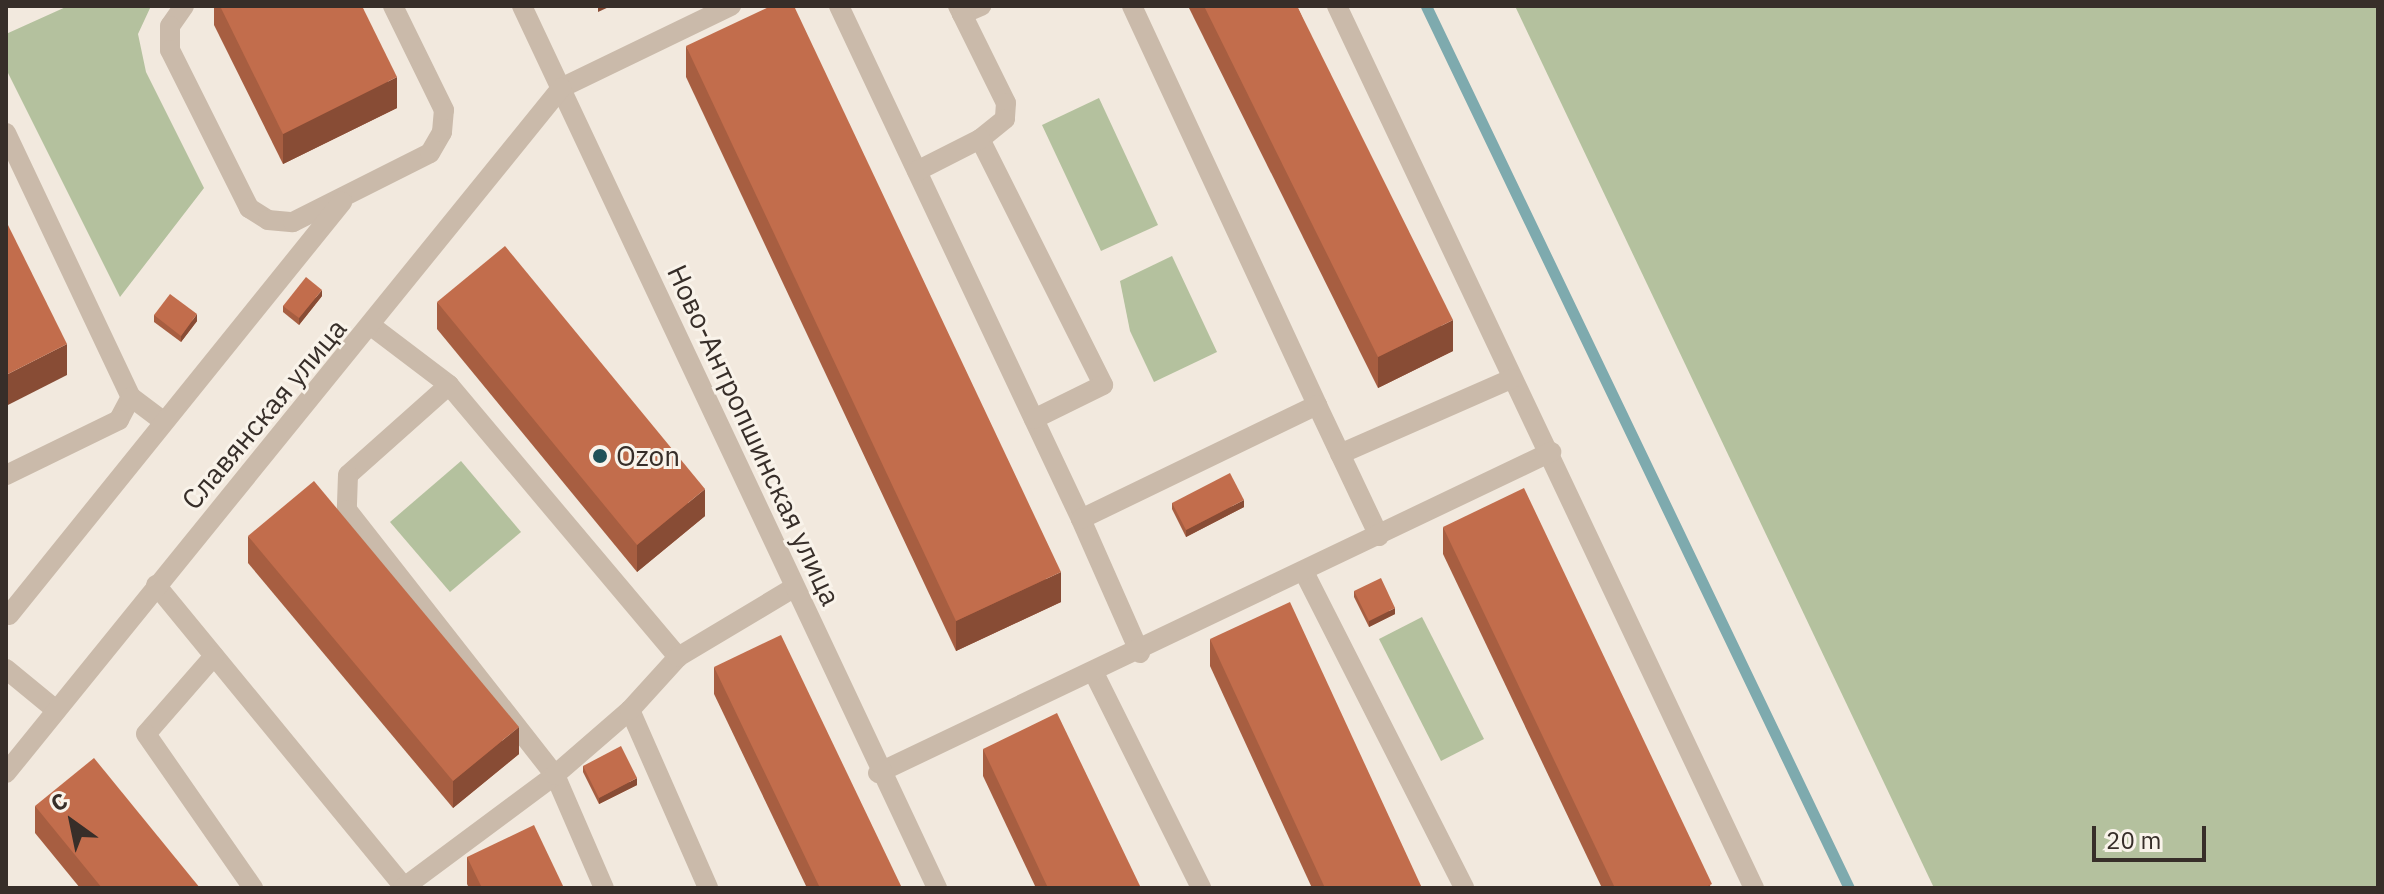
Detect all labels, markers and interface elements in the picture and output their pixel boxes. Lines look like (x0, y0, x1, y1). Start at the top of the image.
street label: Ново-Антропшинская улица (660, 259, 848, 611)
street label: Славянская улица (175, 312, 353, 516)
place label: Ozon (616, 439, 680, 473)
marker: Ozon (591, 447, 609, 465)
north arrow (32, 782, 112, 862)
text: С (45, 785, 73, 818)
scale bar (2096, 810, 2210, 860)
text: 20 m (2106, 824, 2161, 856)

